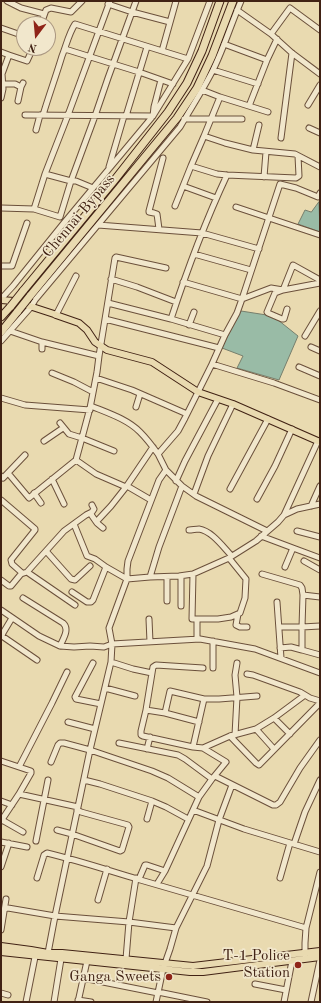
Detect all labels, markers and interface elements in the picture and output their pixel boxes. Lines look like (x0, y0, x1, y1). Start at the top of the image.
north arrow (16, 16, 56, 56)
text: N (27, 41, 38, 53)
street label: Chennai Bypass (39, 171, 119, 261)
place label: T-1 Police Station (222, 947, 290, 982)
marker: T-1 Police Station (293, 960, 303, 970)
place label: Ganga Sweets (69, 968, 161, 986)
marker: Ganga Sweets (164, 972, 174, 982)

